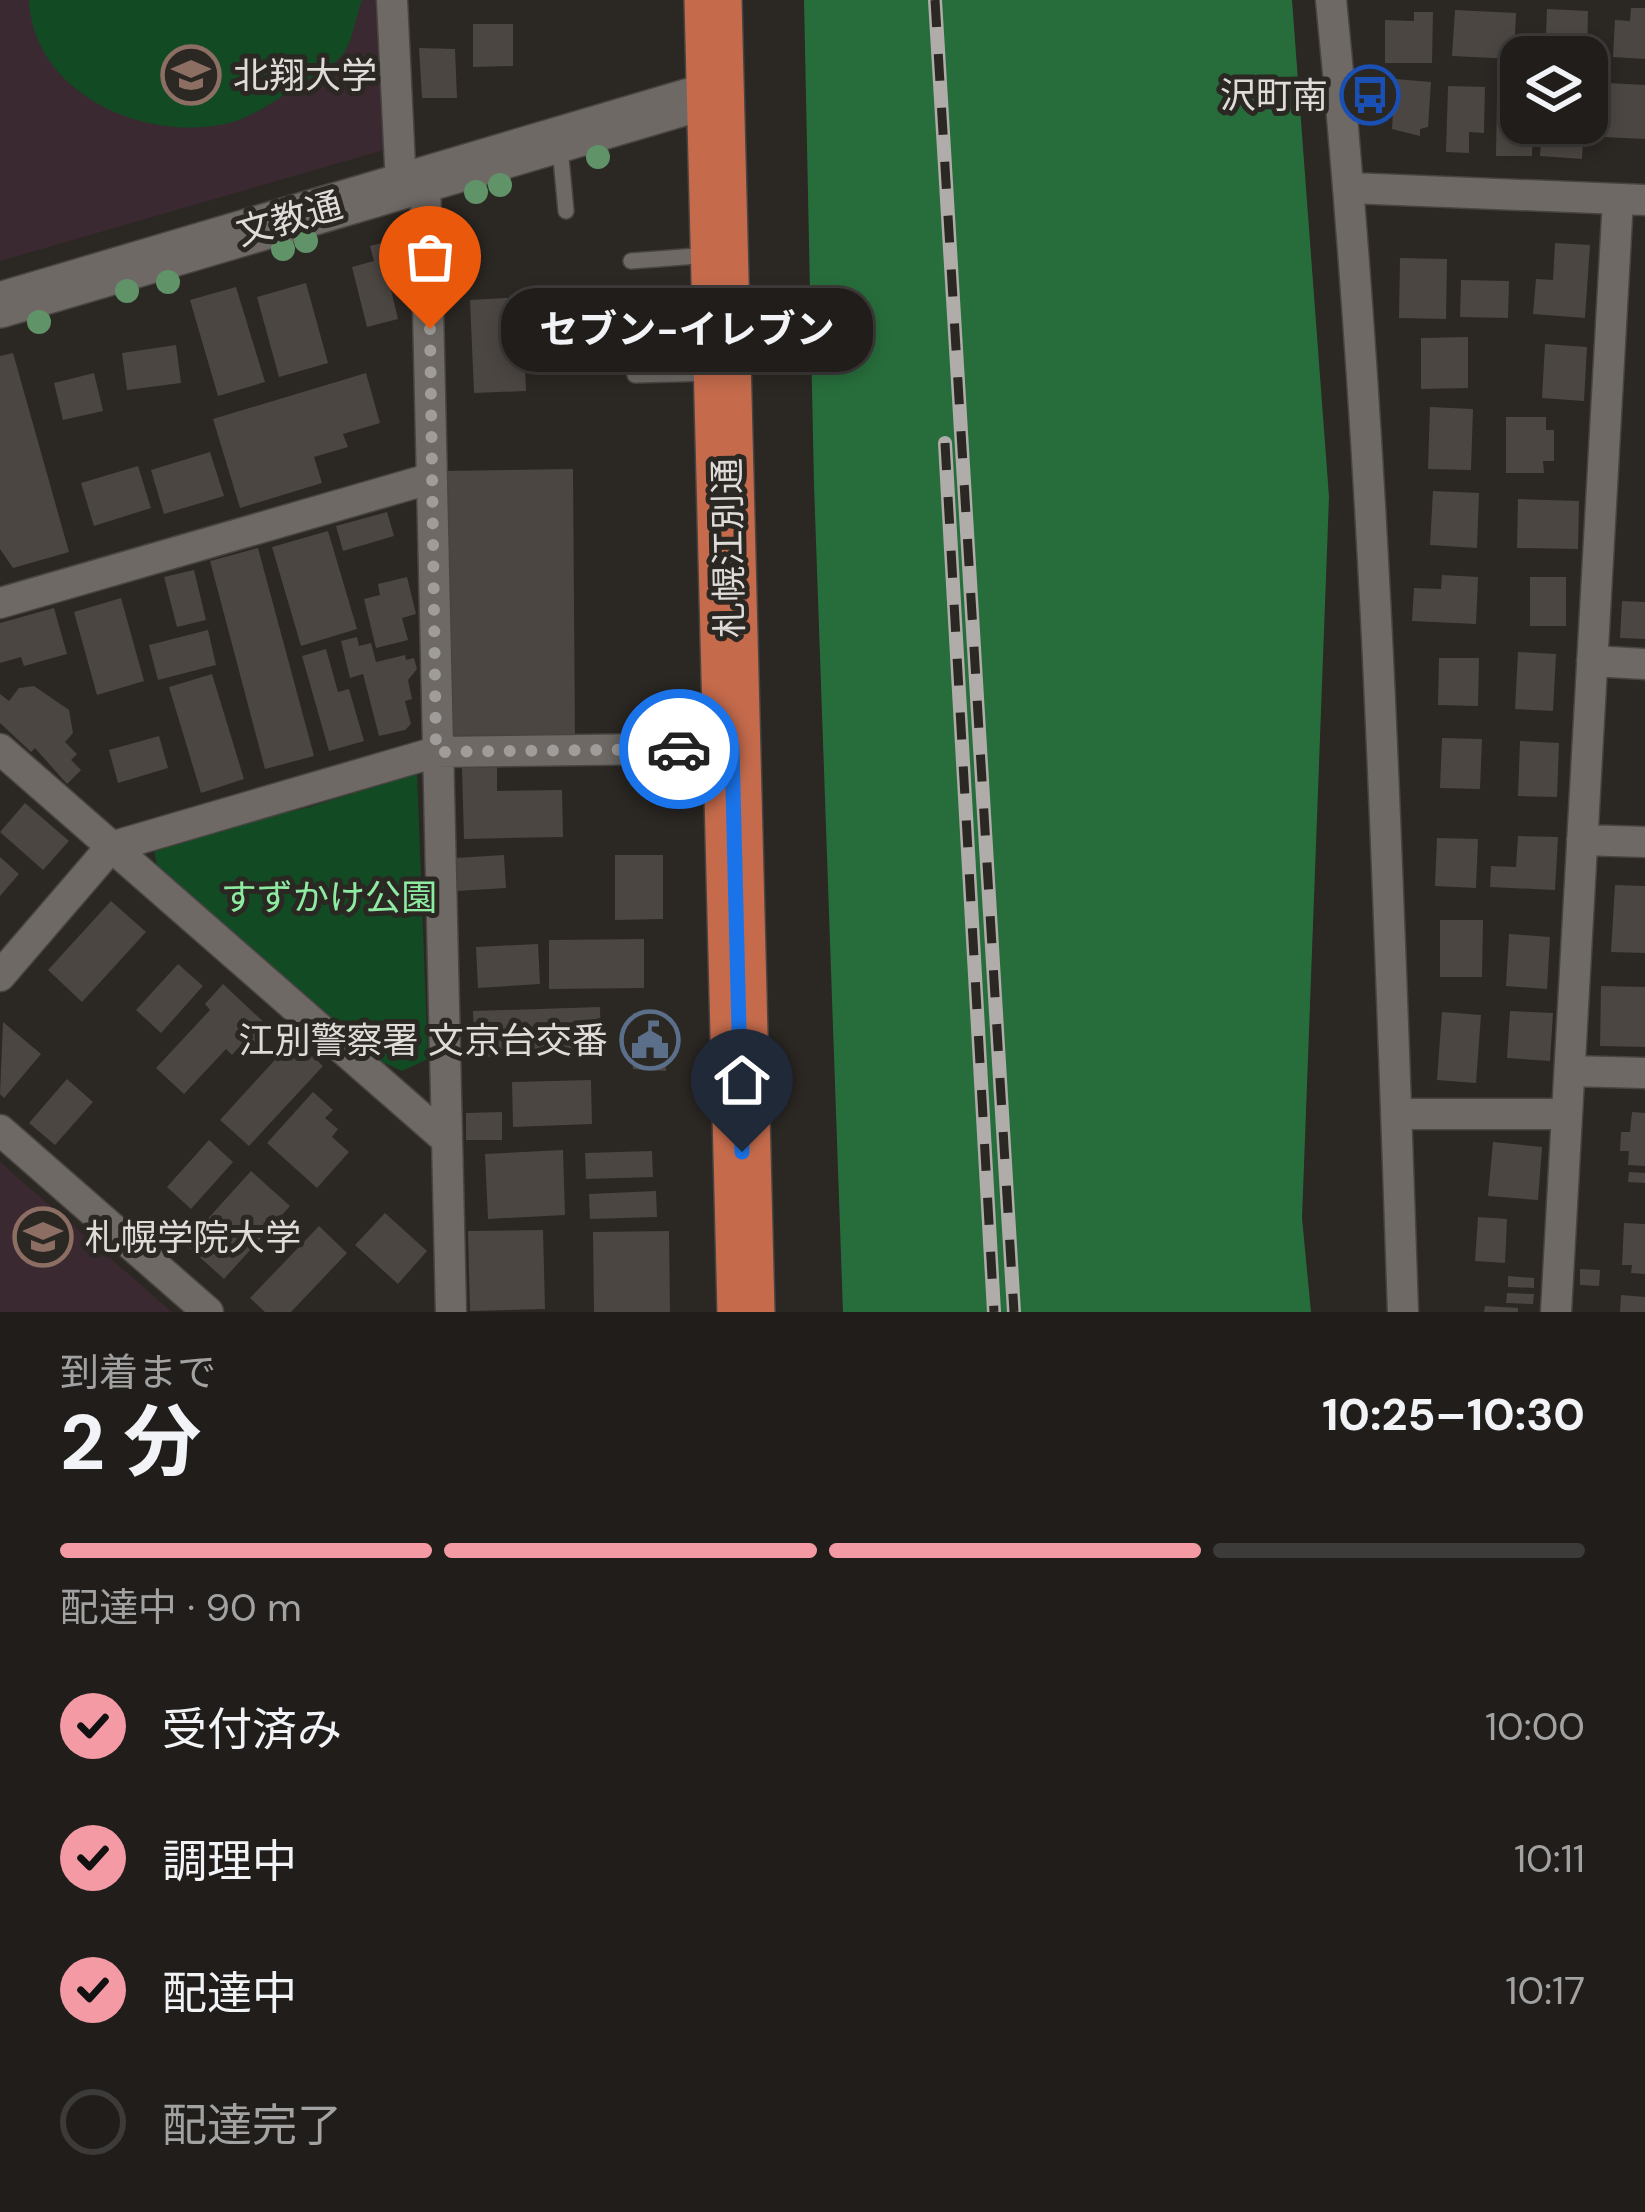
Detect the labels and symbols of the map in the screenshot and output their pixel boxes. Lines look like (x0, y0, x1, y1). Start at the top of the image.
school or university icon: 北翔大学 (160, 44, 222, 106)
place label: 北翔大学 (233, 52, 377, 99)
bus stop icon: 沢町南 (1339, 64, 1401, 126)
place label: 沢町南 (1220, 72, 1328, 119)
street label: 文教通 (231, 181, 348, 256)
pin (379, 206, 481, 329)
callout: セブン-イレブン (502, 287, 874, 371)
street label: 札幌江別通 (703, 458, 754, 638)
courier (619, 689, 739, 809)
park label: すずかけ公園 (221, 874, 437, 921)
public building icon: 江別警察署 文京台交番 (619, 1009, 681, 1071)
place label: 江別警察署 文京台交番 (238, 1017, 608, 1064)
pin (691, 1029, 793, 1152)
school or university icon: 札幌学院大学 (12, 1206, 74, 1268)
place label: 札幌学院大学 (85, 1214, 301, 1261)

